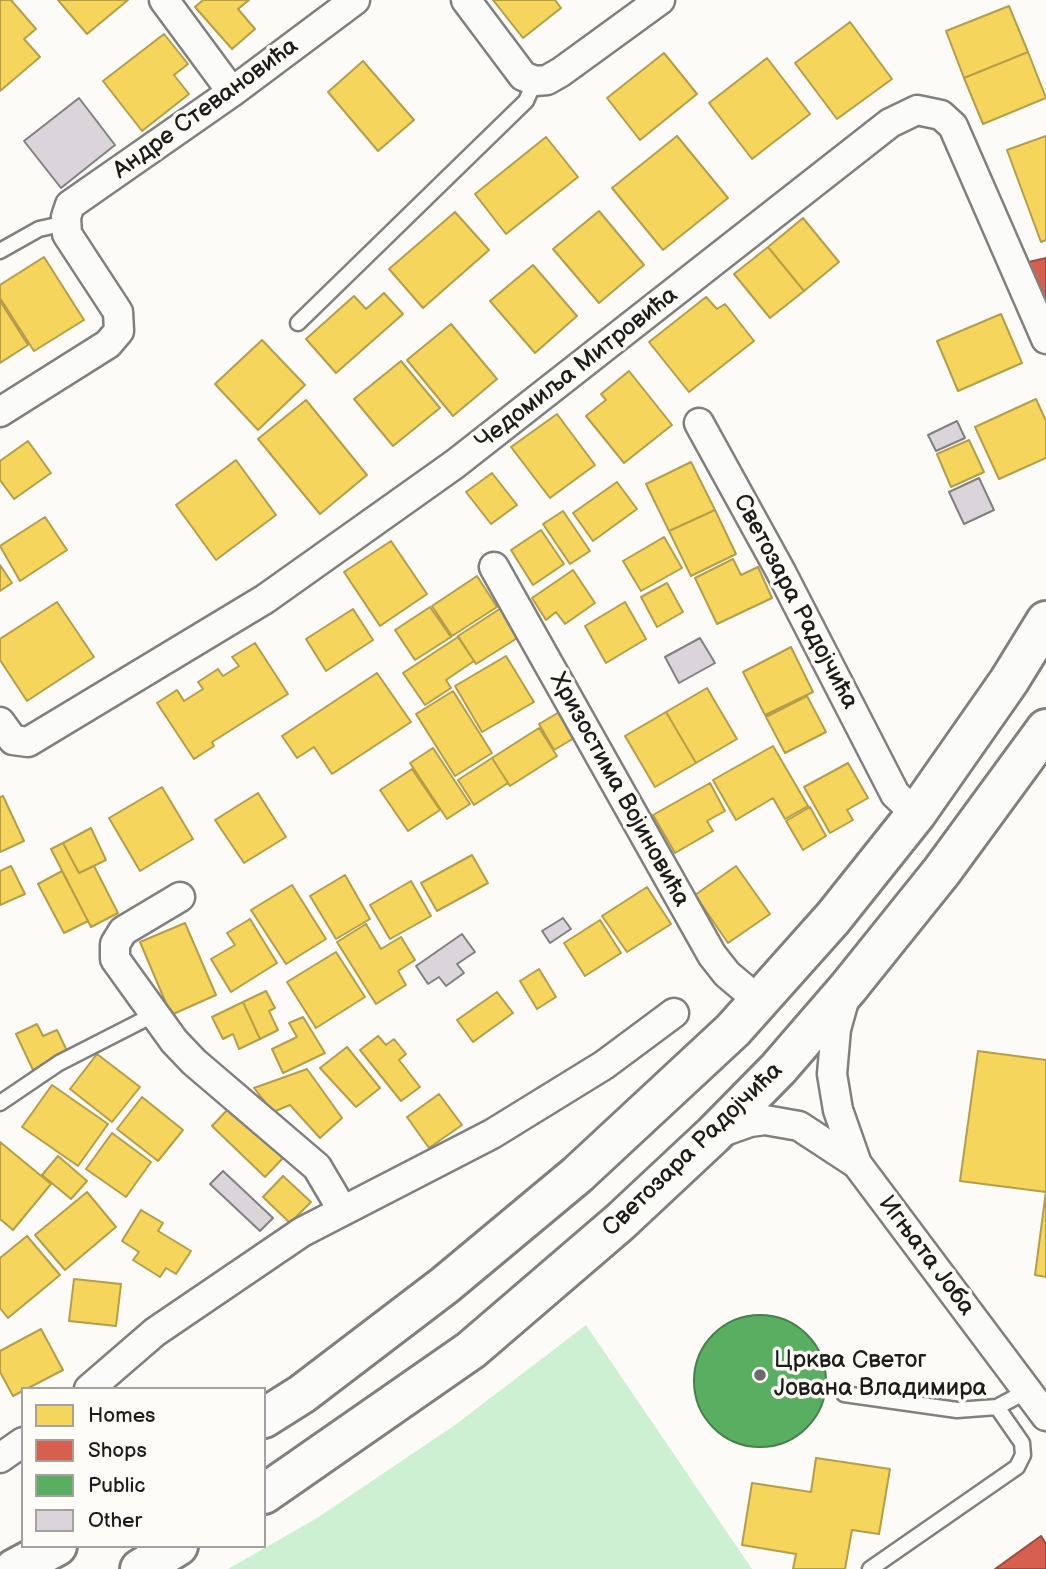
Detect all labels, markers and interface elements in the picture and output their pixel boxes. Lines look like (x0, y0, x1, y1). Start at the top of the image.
street label: Андре Стевановића (108, 32, 304, 186)
street label: Чедомиља Митровића (470, 281, 684, 457)
street label: Светозара Радојчића (726, 490, 864, 714)
street label: Хризостима Војиновића (543, 668, 695, 912)
street label: Светозара Радојчића (597, 1057, 789, 1243)
street label: Игњата Јоба (872, 1190, 980, 1322)
place label: Црква Светог Јована Владимира (774, 1347, 987, 1403)
marker: Црква Светог Јована Владимира (752, 1367, 768, 1383)
legend (21, 1387, 266, 1548)
text: Homes (88, 1403, 156, 1428)
text: Shops (88, 1438, 147, 1463)
text: Public (88, 1473, 146, 1498)
text: Other (88, 1508, 142, 1533)

